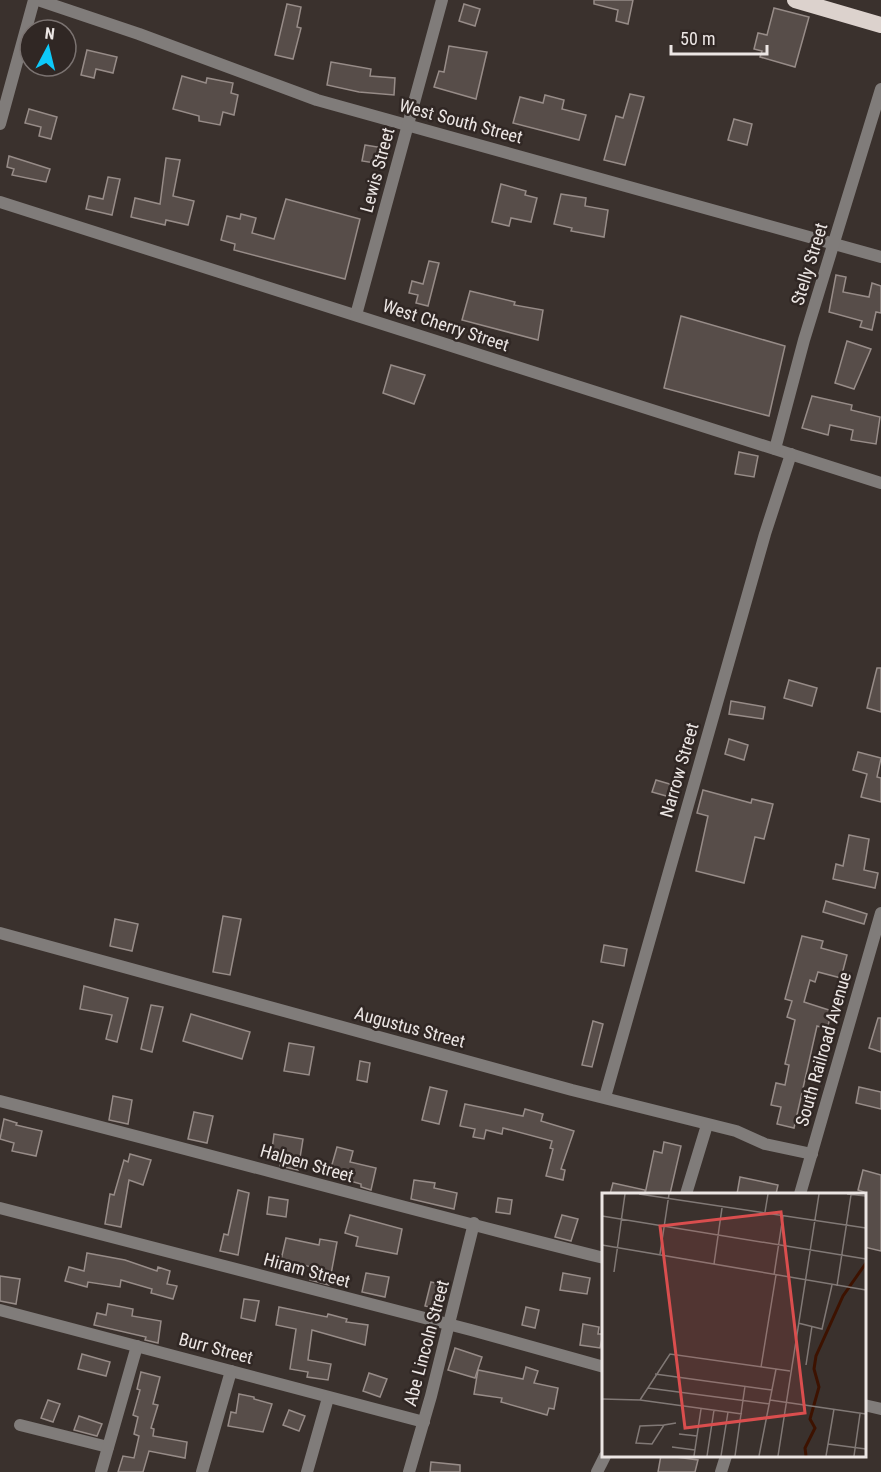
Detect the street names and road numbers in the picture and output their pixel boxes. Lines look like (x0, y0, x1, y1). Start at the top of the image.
street label: West South Street (397, 94, 525, 148)
street label: Lewis Street (356, 125, 398, 215)
street label: Stelly Street (787, 220, 831, 308)
street label: West Cherry Street (380, 295, 512, 355)
street label: Narrow Street (655, 720, 703, 820)
street label: South Railroad Avenue (791, 969, 855, 1129)
street label: Augustus Street (353, 1002, 467, 1052)
street label: Halpen Street (258, 1140, 356, 1186)
street label: Hiram Street (261, 1248, 353, 1292)
street label: Abe Lincoln Street (399, 1278, 453, 1408)
street label: Burr Street (177, 1328, 255, 1368)

